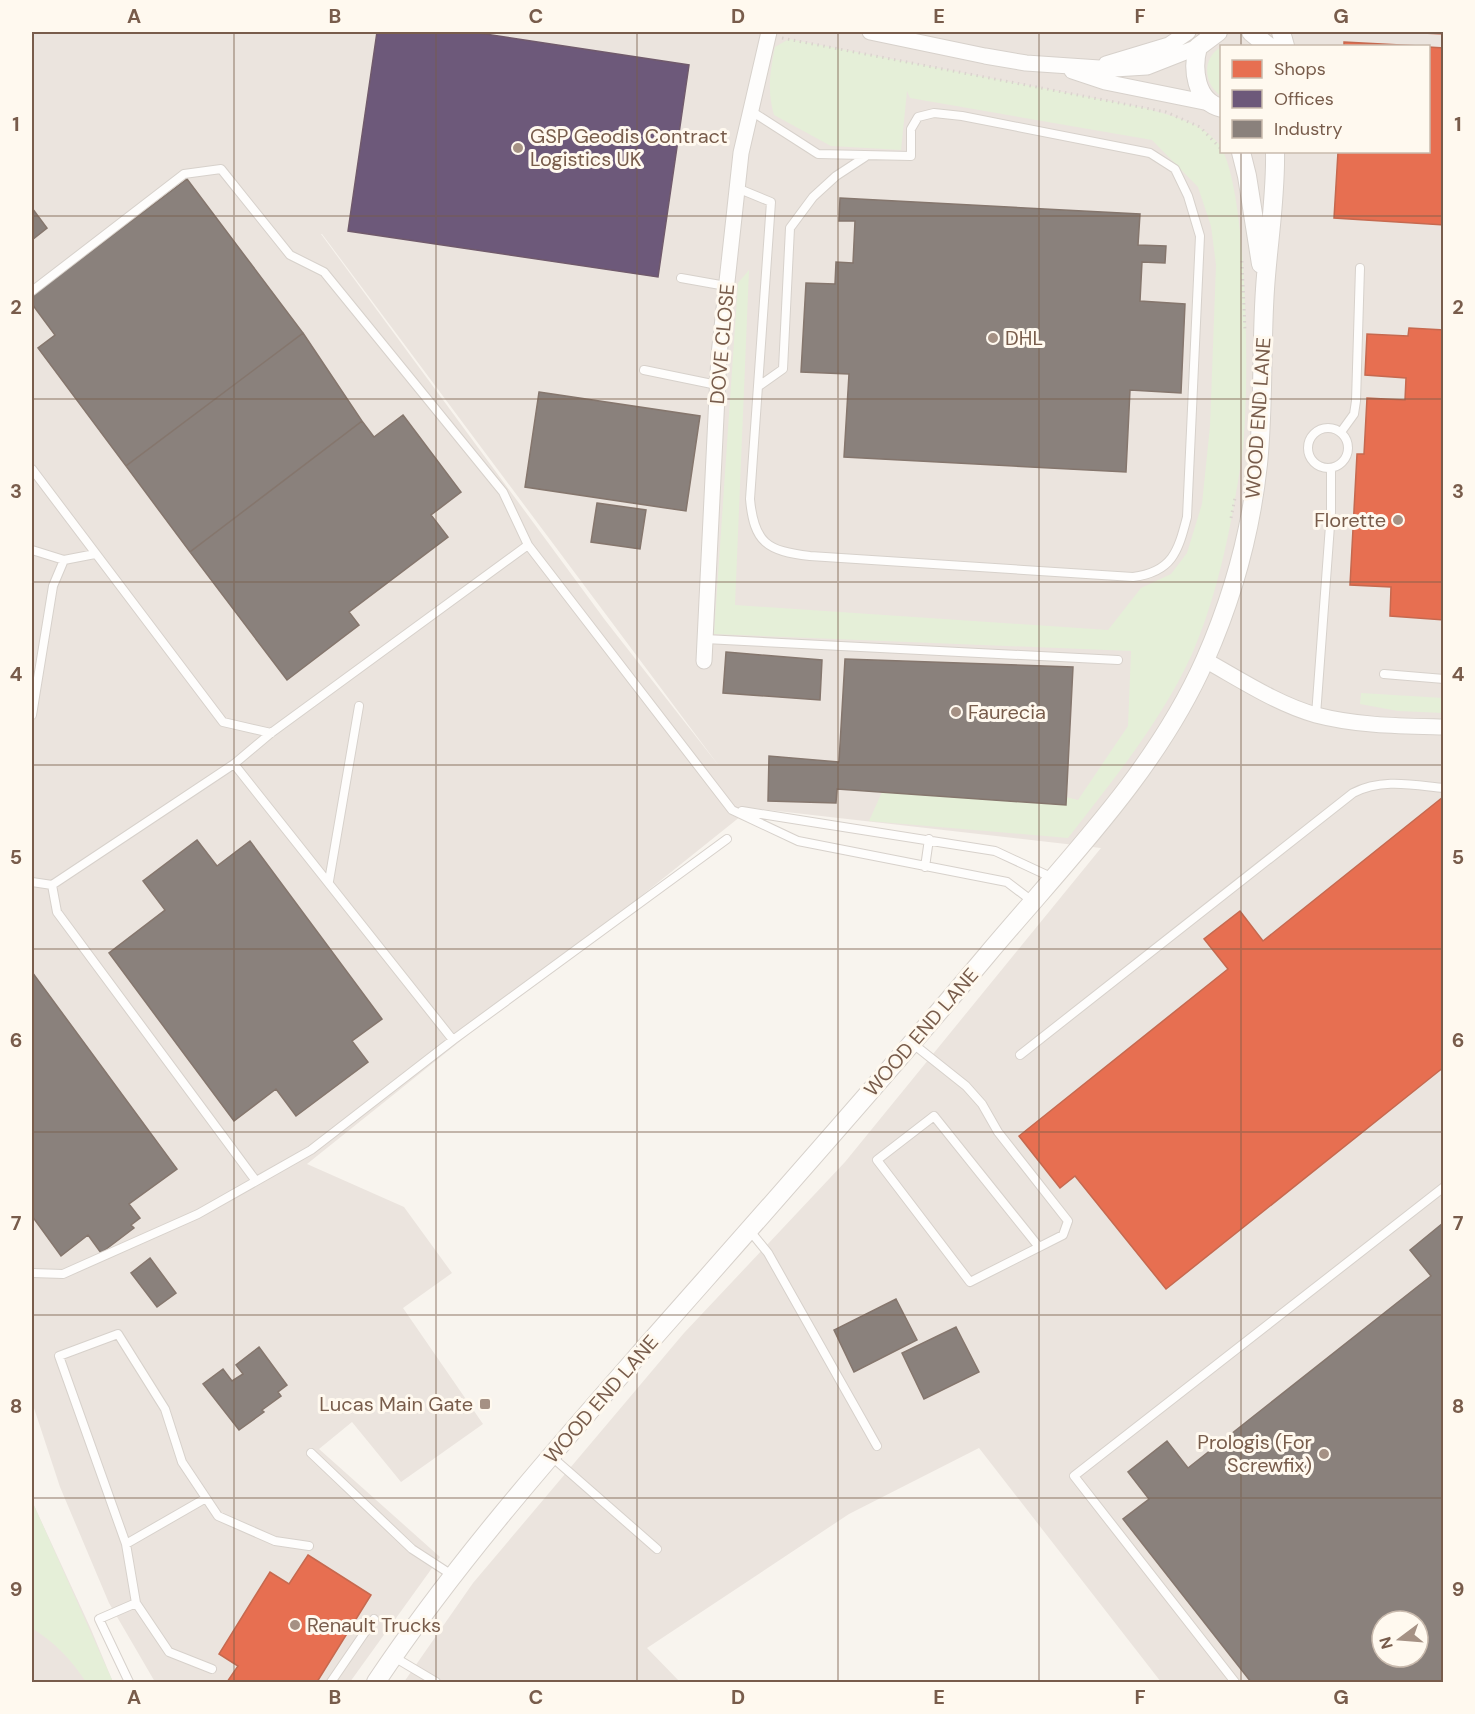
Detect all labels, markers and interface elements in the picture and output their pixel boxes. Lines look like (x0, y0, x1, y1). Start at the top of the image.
text: A (127, 3, 141, 29)
text: B (329, 3, 341, 29)
text: C (529, 3, 543, 29)
text: D (731, 3, 745, 29)
text: E (933, 3, 945, 29)
text: F (1134, 3, 1146, 29)
text: G (1333, 3, 1349, 29)
legend (1220, 45, 1430, 153)
text: Shops (1274, 57, 1326, 81)
text: Offices (1274, 87, 1334, 111)
text: 1 (12, 111, 20, 137)
text: 1 (1454, 111, 1462, 137)
text: Industry (1274, 117, 1343, 141)
place label: GSP Geodis Contract Logistics UK (530, 123, 728, 172)
marker: GSP Geodis Contract Logistics UK (511, 141, 525, 155)
street label: DOVE CLOSE (704, 283, 740, 405)
text: 2 (10, 294, 22, 320)
text: 2 (1452, 294, 1464, 320)
place label: DHL (1005, 325, 1043, 351)
marker: DHL (986, 331, 1000, 345)
street label: WOOD END LANE (1239, 336, 1277, 500)
text: 3 (10, 478, 22, 504)
text: 3 (1452, 478, 1464, 504)
place label: Florette (1314, 507, 1386, 533)
marker: Florette (1391, 513, 1405, 527)
text: 4 (10, 661, 23, 687)
text: 4 (1452, 661, 1465, 687)
place label: Faurecia (968, 699, 1046, 725)
marker: Faurecia (949, 705, 963, 719)
text: 5 (10, 844, 22, 870)
text: 5 (1452, 844, 1464, 870)
street label: WOOD END LANE (858, 962, 984, 1102)
text: 6 (10, 1027, 22, 1053)
text: 6 (1452, 1027, 1464, 1053)
text: 7 (11, 1210, 22, 1236)
text: 7 (1453, 1210, 1464, 1236)
street label: WOOD END LANE (538, 1329, 664, 1469)
place label: Lucas Main Gate (319, 1391, 473, 1417)
text: 8 (10, 1393, 22, 1419)
text: 8 (1452, 1393, 1464, 1419)
marker: Lucas Main Gate (478, 1397, 492, 1411)
place label: Prologis (For Screwfix) (1197, 1429, 1312, 1478)
marker: Prologis (For Screwfix) (1317, 1447, 1331, 1461)
text: 9 (10, 1576, 22, 1602)
text: 9 (1452, 1576, 1464, 1602)
north arrow (1370, 1609, 1430, 1669)
place label: Renault Trucks (307, 1612, 441, 1638)
marker: Renault Trucks (288, 1618, 302, 1632)
text: N (1374, 1634, 1398, 1652)
text: A (127, 1684, 141, 1710)
text: B (329, 1684, 341, 1710)
text: C (529, 1684, 543, 1710)
text: D (731, 1684, 745, 1710)
text: E (933, 1684, 945, 1710)
text: F (1134, 1684, 1146, 1710)
text: G (1333, 1684, 1349, 1710)

